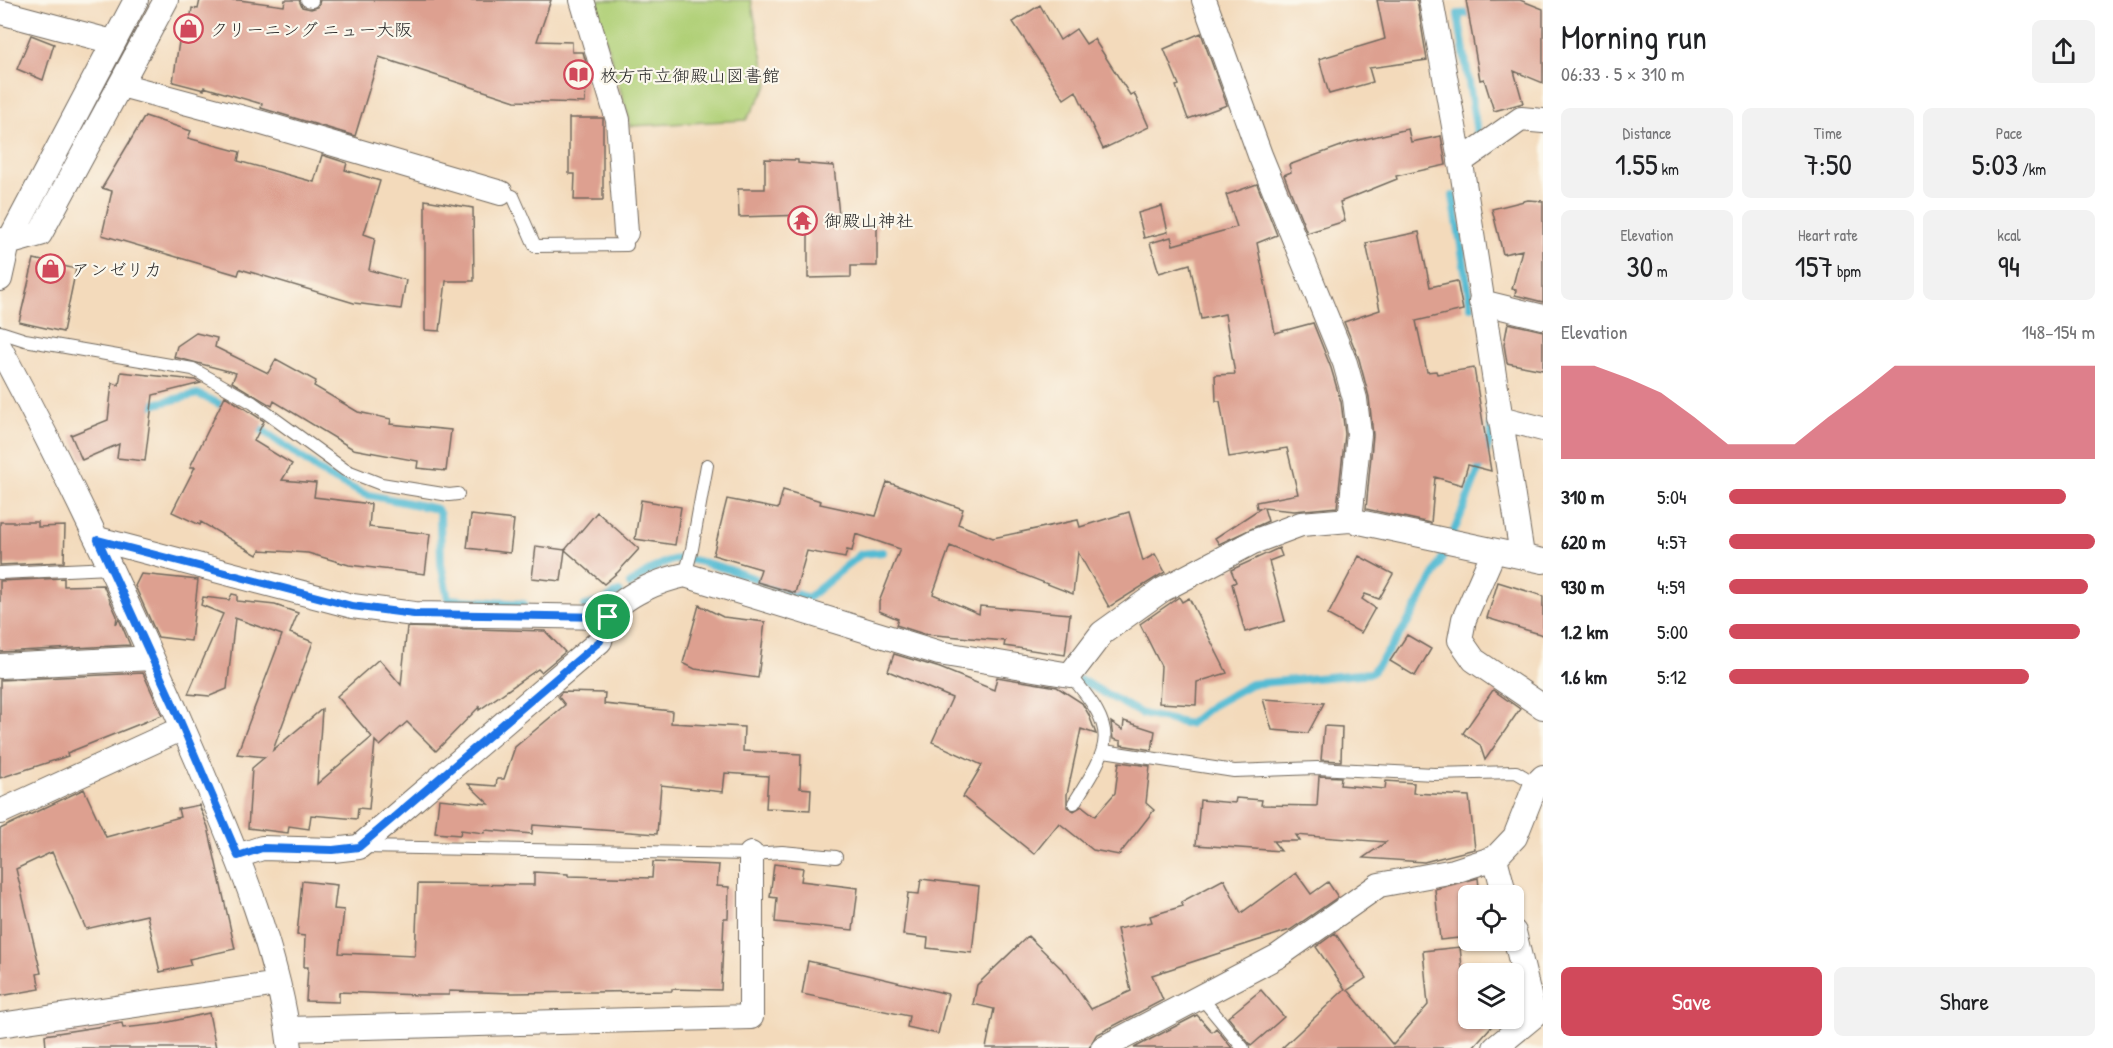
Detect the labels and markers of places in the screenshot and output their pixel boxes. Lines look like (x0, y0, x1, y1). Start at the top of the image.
shop icon: クリーニング ニュー大阪 (173, 13, 205, 45)
place label: クリーニング ニュー大阪 (210, 17, 412, 42)
library icon: 枚方市立御殿山図書館 (563, 59, 595, 91)
place label: 枚方市立御殿山図書館 (600, 63, 780, 88)
temple icon: 御殿山神社 (787, 204, 819, 236)
place label: 御殿山神社 (824, 208, 914, 233)
shop icon: アンゼリカ (35, 253, 67, 285)
place label: アンゼリカ (72, 257, 162, 282)
pin (582, 591, 633, 642)

